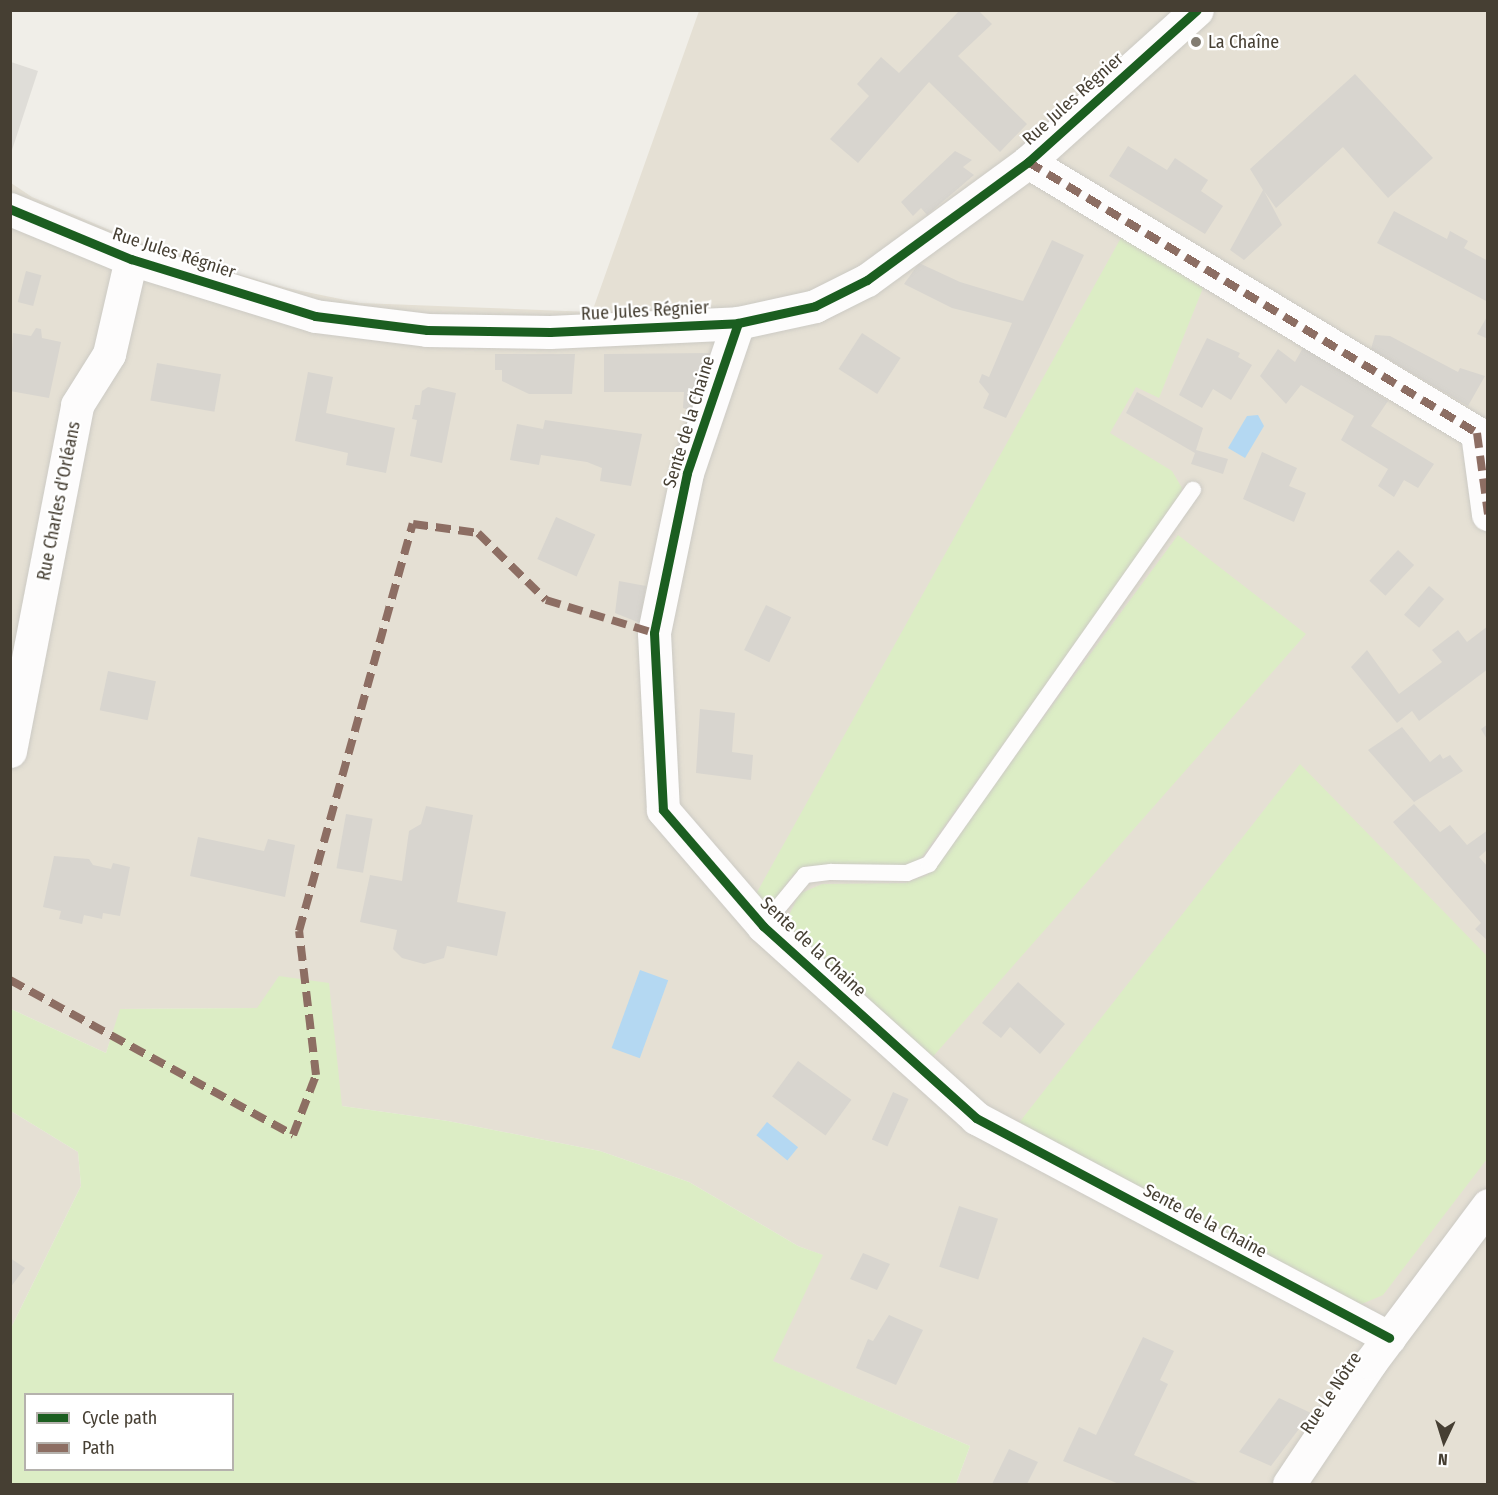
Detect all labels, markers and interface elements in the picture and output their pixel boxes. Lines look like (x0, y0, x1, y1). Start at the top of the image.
place label: La Chaîne (1208, 31, 1279, 53)
marker: La Chaîne (1189, 35, 1203, 49)
street label: Rue Jules Régnier (1018, 48, 1128, 150)
street label: Rue Jules Régnier (110, 223, 238, 283)
street label: Rue Jules Régnier (580, 297, 710, 325)
street label: Sente de la Chaine (659, 353, 719, 491)
street label: Rue Charles d'Orléans (33, 420, 85, 582)
street label: Sente de la Chaine (756, 892, 870, 1002)
street label: Sente de la Chaine (1140, 1179, 1270, 1263)
street label: Rue Le Nôtre (1296, 1348, 1366, 1438)
legend (24, 1393, 234, 1471)
text: Cycle path (82, 1407, 157, 1429)
north arrow (1414, 1411, 1474, 1471)
text: Path (82, 1437, 115, 1459)
text: N (1437, 1450, 1448, 1469)

